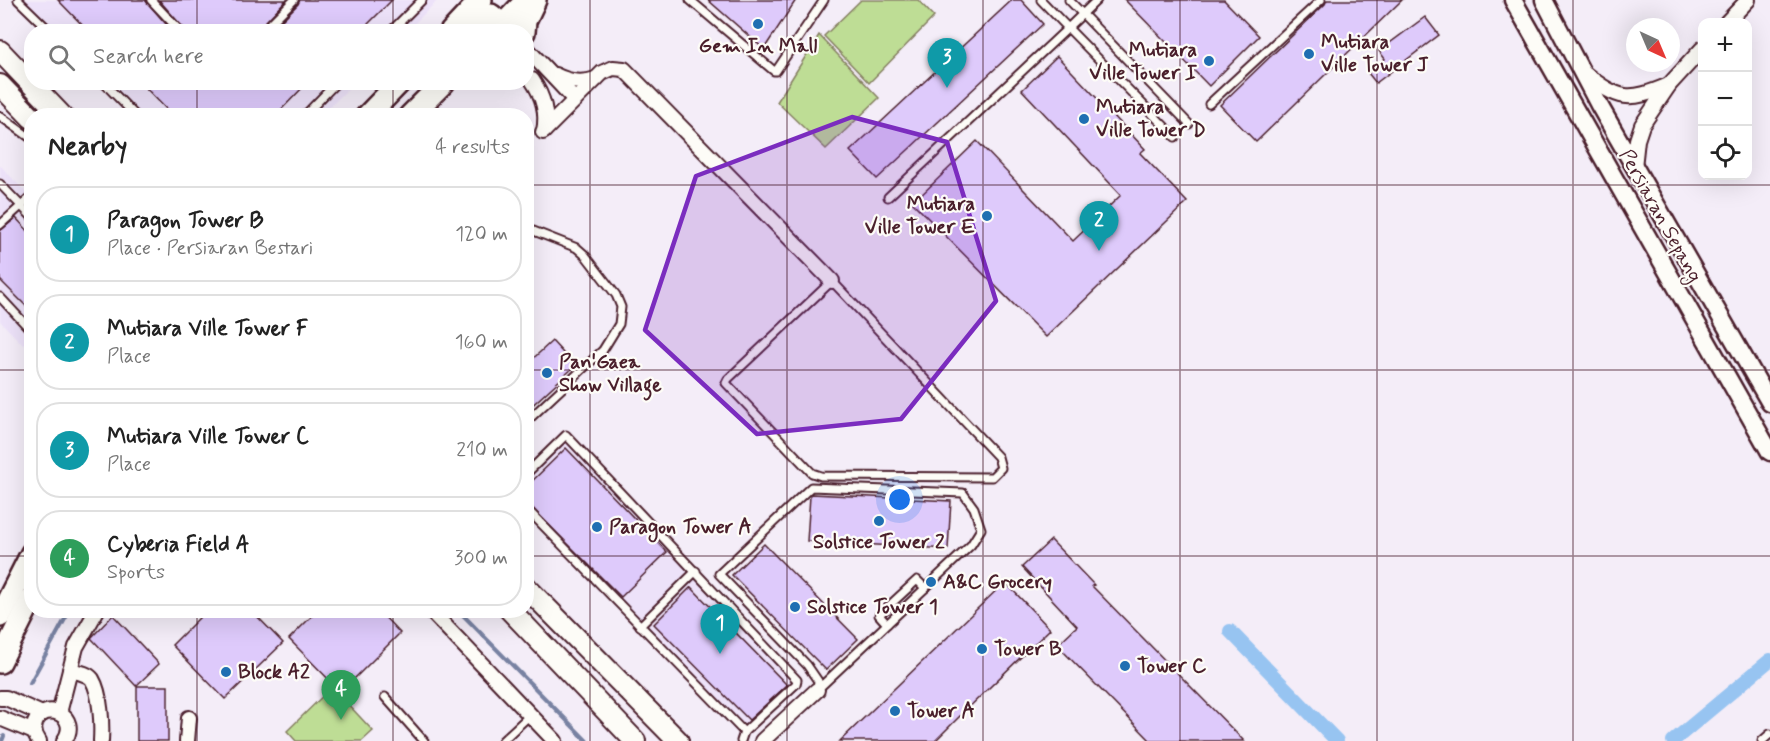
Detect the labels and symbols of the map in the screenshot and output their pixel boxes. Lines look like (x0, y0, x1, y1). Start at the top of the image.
marker: Gem In Mall (751, 17, 765, 31)
north arrow (1626, 18, 1680, 72)
place label: Mutiara Ville Tower J (1321, 29, 1429, 79)
place label: Gem In Mall (699, 33, 817, 60)
place label: Mutiara Ville Tower I (1089, 37, 1197, 87)
pin: 3 (928, 38, 966, 88)
marker: Mutiara Ville Tower J (1302, 47, 1316, 61)
marker: Mutiara Ville Tower I (1202, 54, 1216, 68)
place label: Mutiara Ville Tower D (1096, 94, 1206, 144)
marker: Mutiara Ville Tower D (1077, 112, 1091, 126)
street label: Persiaran Sepang (1611, 144, 1708, 288)
place label: Mutiara Ville Tower E (865, 191, 976, 241)
pin: 2 (1080, 202, 1118, 251)
marker: Mutiara Ville Tower E (980, 209, 994, 223)
place label: Pan'Gaea Show Village (559, 349, 662, 401)
marker: Pan'Gaea Show Village (540, 366, 554, 380)
your location (885, 485, 914, 514)
place label: Paragon Tower A (609, 514, 752, 543)
marker: Solstice Tower 2 (872, 514, 886, 528)
marker: Paragon Tower A (590, 520, 604, 534)
place label: Solstice Tower 2 (813, 529, 945, 556)
place label: A&C Grocery (943, 569, 1052, 596)
marker: A&C Grocery (924, 575, 938, 589)
place label: Solstice Tower 1 (807, 594, 938, 621)
marker: Solstice Tower 1 (788, 600, 802, 614)
pin: 1 (700, 604, 740, 654)
place label: Tower B (994, 636, 1062, 663)
marker: Tower B (975, 642, 989, 656)
place label: Tower C (1137, 653, 1207, 680)
place label: Block A2 (238, 659, 310, 686)
marker: Tower C (1118, 659, 1132, 673)
marker: Block A2 (219, 665, 233, 679)
pin: 4 (322, 670, 360, 720)
place label: Tower A (907, 698, 975, 725)
marker: Tower A (888, 704, 902, 718)

